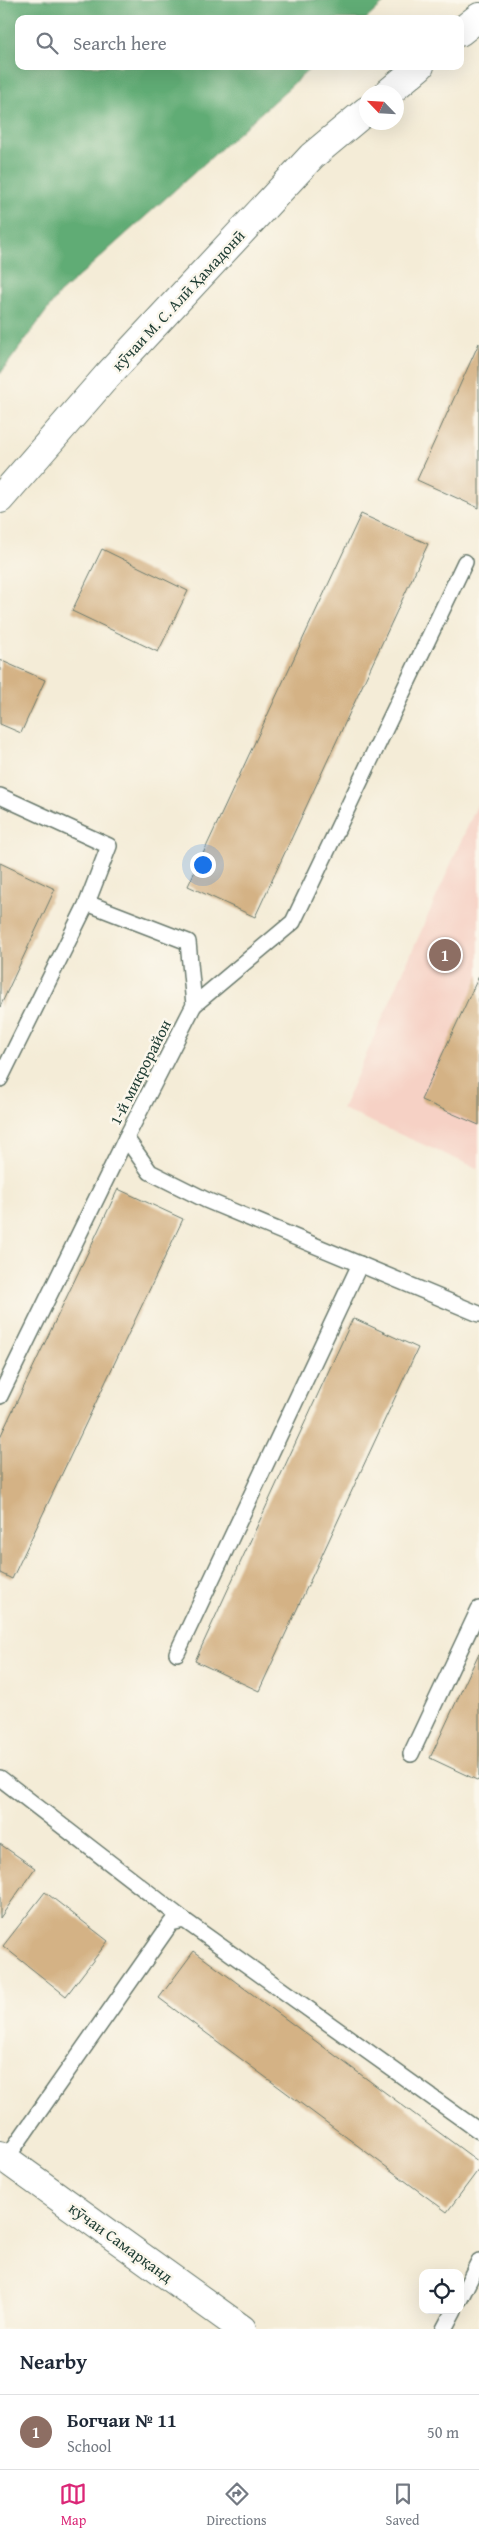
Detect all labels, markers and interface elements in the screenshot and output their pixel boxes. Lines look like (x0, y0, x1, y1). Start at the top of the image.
search box (15, 15, 464, 70)
icon: search (33, 29, 61, 57)
text: Search here (73, 29, 167, 57)
north arrow (359, 85, 404, 130)
street label: кӯчаи М. С. Алӣ Ҳамадонӣ (106, 224, 250, 376)
your location (190, 852, 216, 878)
pin: 1 (429, 936, 461, 974)
street label: 1-й микрорайон (103, 1015, 177, 1129)
street label: кӯчаи Самарқанд (64, 2196, 178, 2288)
map controls (419, 2269, 464, 2314)
button: locate (419, 2269, 464, 2314)
text: Nearby (20, 2346, 87, 2377)
text: Богчаи № 11 (67, 2406, 177, 2434)
text: 1 (32, 2420, 40, 2444)
text: 50 m (427, 2420, 459, 2444)
text: School (67, 2434, 111, 2458)
tab: Map (59, 2480, 87, 2530)
tab: Directions (206, 2480, 267, 2530)
tab: Saved (386, 2480, 420, 2530)

